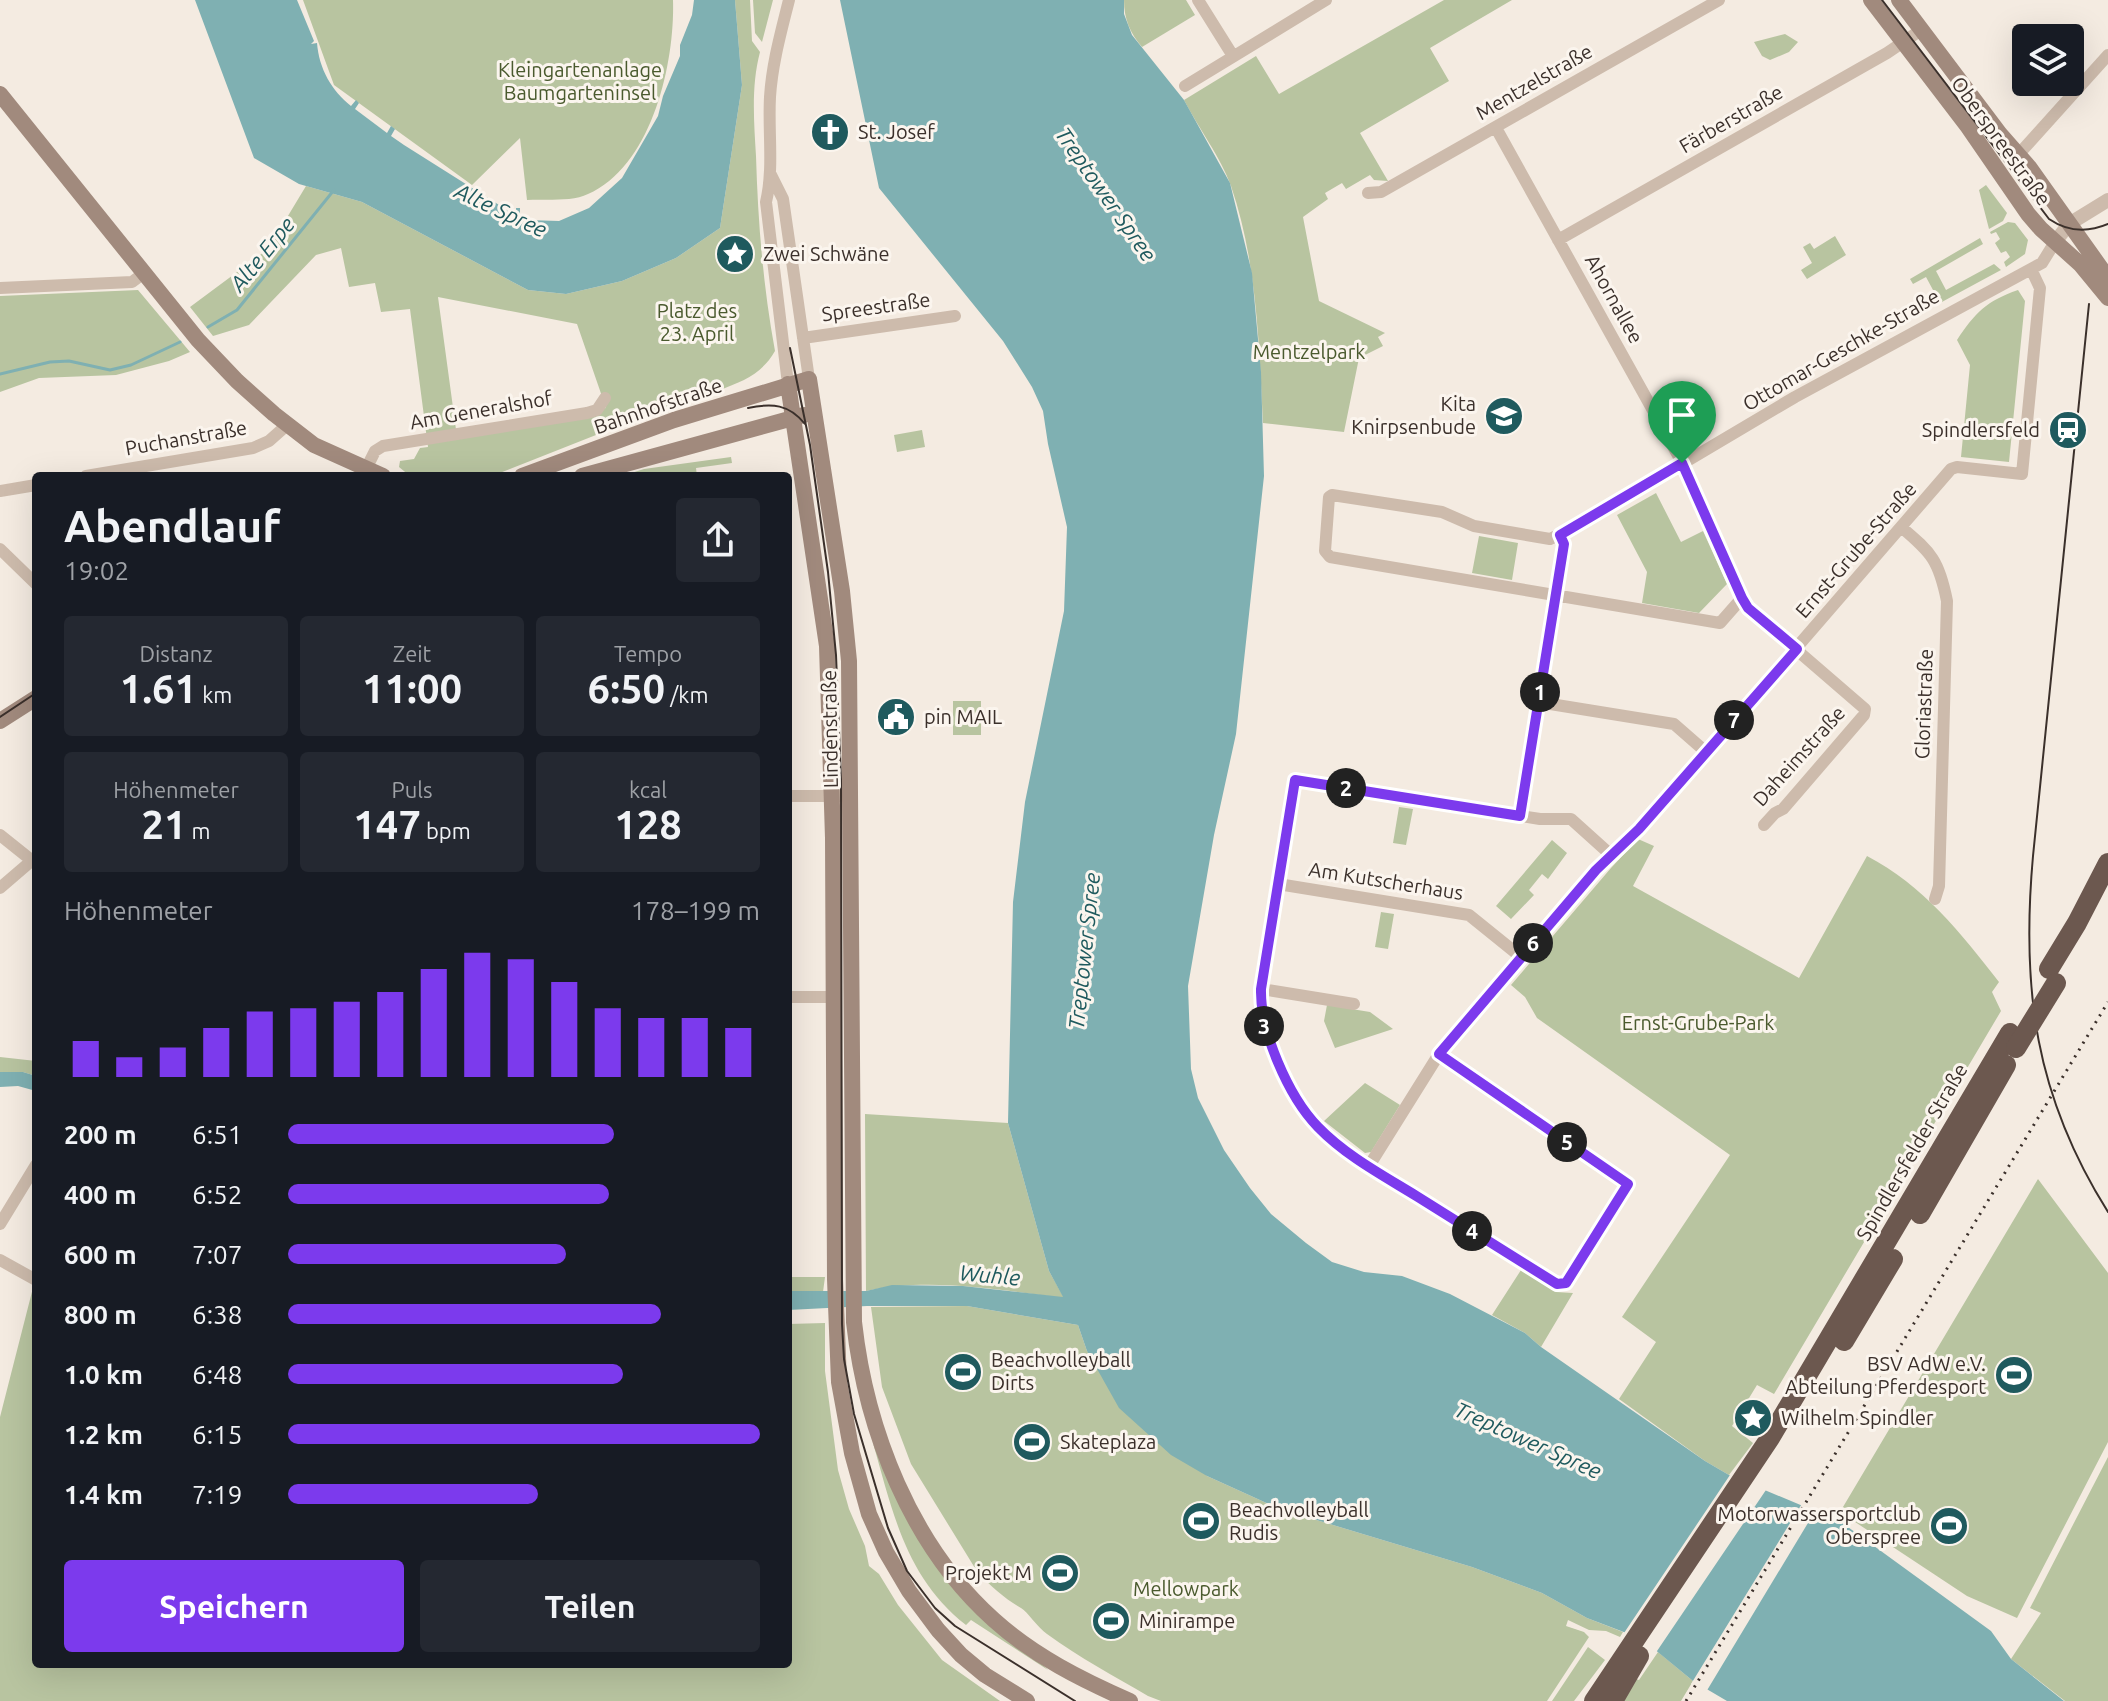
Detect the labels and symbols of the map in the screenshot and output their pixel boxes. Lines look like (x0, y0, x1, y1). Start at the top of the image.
street label: Mentzelstraße (1471, 39, 1596, 124)
park label: Kleingartenanlage Baumgarteninsel (498, 58, 662, 104)
street label: Oberspreestraße (1947, 72, 2056, 209)
street label: Färberstraße (1675, 80, 1786, 157)
church icon: St. Josef (809, 111, 851, 153)
place label: St. Josef (858, 120, 935, 143)
water label: Treptower Spree (1051, 122, 1162, 266)
water label: Alte Spree (450, 177, 551, 242)
water label: Alte Erpe (224, 212, 299, 297)
place icon: Zwei Schwäne (714, 233, 756, 275)
place label: Zwei Schwäne (763, 242, 889, 265)
street label: Ahornallee (1581, 250, 1648, 347)
street label: Ottomar-Geschke-Straße (1738, 284, 1943, 415)
street label: Spreestraße (820, 288, 932, 325)
park label: Platz des 23. April (657, 299, 737, 345)
park label: Mentzelpark (1253, 340, 1365, 363)
street label: Bahnhofstraße (591, 373, 725, 438)
pin (1648, 381, 1716, 463)
street label: Am Generalshof (408, 386, 554, 433)
place label: Kita Knirpsenbude (1351, 392, 1476, 438)
school or university icon: Kita Knirpsenbude (1483, 395, 1525, 437)
station icon: Spindlersfeld (2047, 409, 2089, 451)
street label: Puchanstraße (123, 415, 249, 460)
place label: Spindlersfeld (1922, 418, 2040, 441)
street label: Ernst-Grube-Straße (1790, 477, 1921, 622)
street label: Gloriastraße (1910, 648, 1937, 760)
street label: Lindenstraße (817, 670, 842, 788)
pin: 1 (1520, 672, 1560, 712)
public building icon: pin MAIL (875, 696, 917, 738)
pin: 7 (1714, 700, 1754, 740)
street label: Daheimstraße (1748, 701, 1849, 810)
place label: pin MAIL (924, 705, 1002, 728)
pin: 2 (1326, 768, 1366, 808)
street label: Am Kutscherhaus (1307, 857, 1465, 904)
water label: Treptower Spree (1063, 871, 1104, 1031)
pin: 6 (1513, 923, 1553, 963)
pin: 3 (1244, 1006, 1284, 1046)
park label: Ernst-Grube-Park (1622, 1011, 1774, 1034)
street label: Spindlersfelder Straße (1851, 1059, 1972, 1244)
pin: 5 (1547, 1122, 1587, 1162)
pin: 4 (1452, 1211, 1492, 1251)
water label: Wuhle (959, 1259, 1021, 1290)
place label: Beachvolleyball Dirts (991, 1348, 1131, 1394)
sports icon: Beachvolleyball Dirts (942, 1351, 984, 1393)
place label: BSV AdW e.V. Abteilung Pferdesport (1785, 1352, 1986, 1398)
sports icon: BSV AdW e.V. Abteilung Pferdesport (1993, 1354, 2035, 1396)
water label: Treptower Spree (1451, 1396, 1605, 1483)
place icon: Wilhelm Spindler (1732, 1397, 1774, 1439)
place label: Wilhelm Spindler (1781, 1406, 1934, 1429)
sports icon: Skateplaza (1011, 1421, 1053, 1463)
place label: Skateplaza (1060, 1430, 1156, 1453)
place label: Beachvolleyball Rudis (1229, 1498, 1369, 1544)
sports icon: Beachvolleyball Rudis (1180, 1500, 1222, 1542)
place label: Motorwassersportclub Oberspree (1718, 1502, 1921, 1548)
sports icon: Motorwassersportclub Oberspree (1928, 1505, 1970, 1547)
sports icon: Projekt M (1039, 1552, 1081, 1594)
place label: Projekt M (945, 1561, 1032, 1584)
park label: Mellowpark (1133, 1577, 1239, 1600)
sports icon: Minirampe (1090, 1600, 1132, 1642)
place label: Minirampe (1139, 1609, 1235, 1632)

